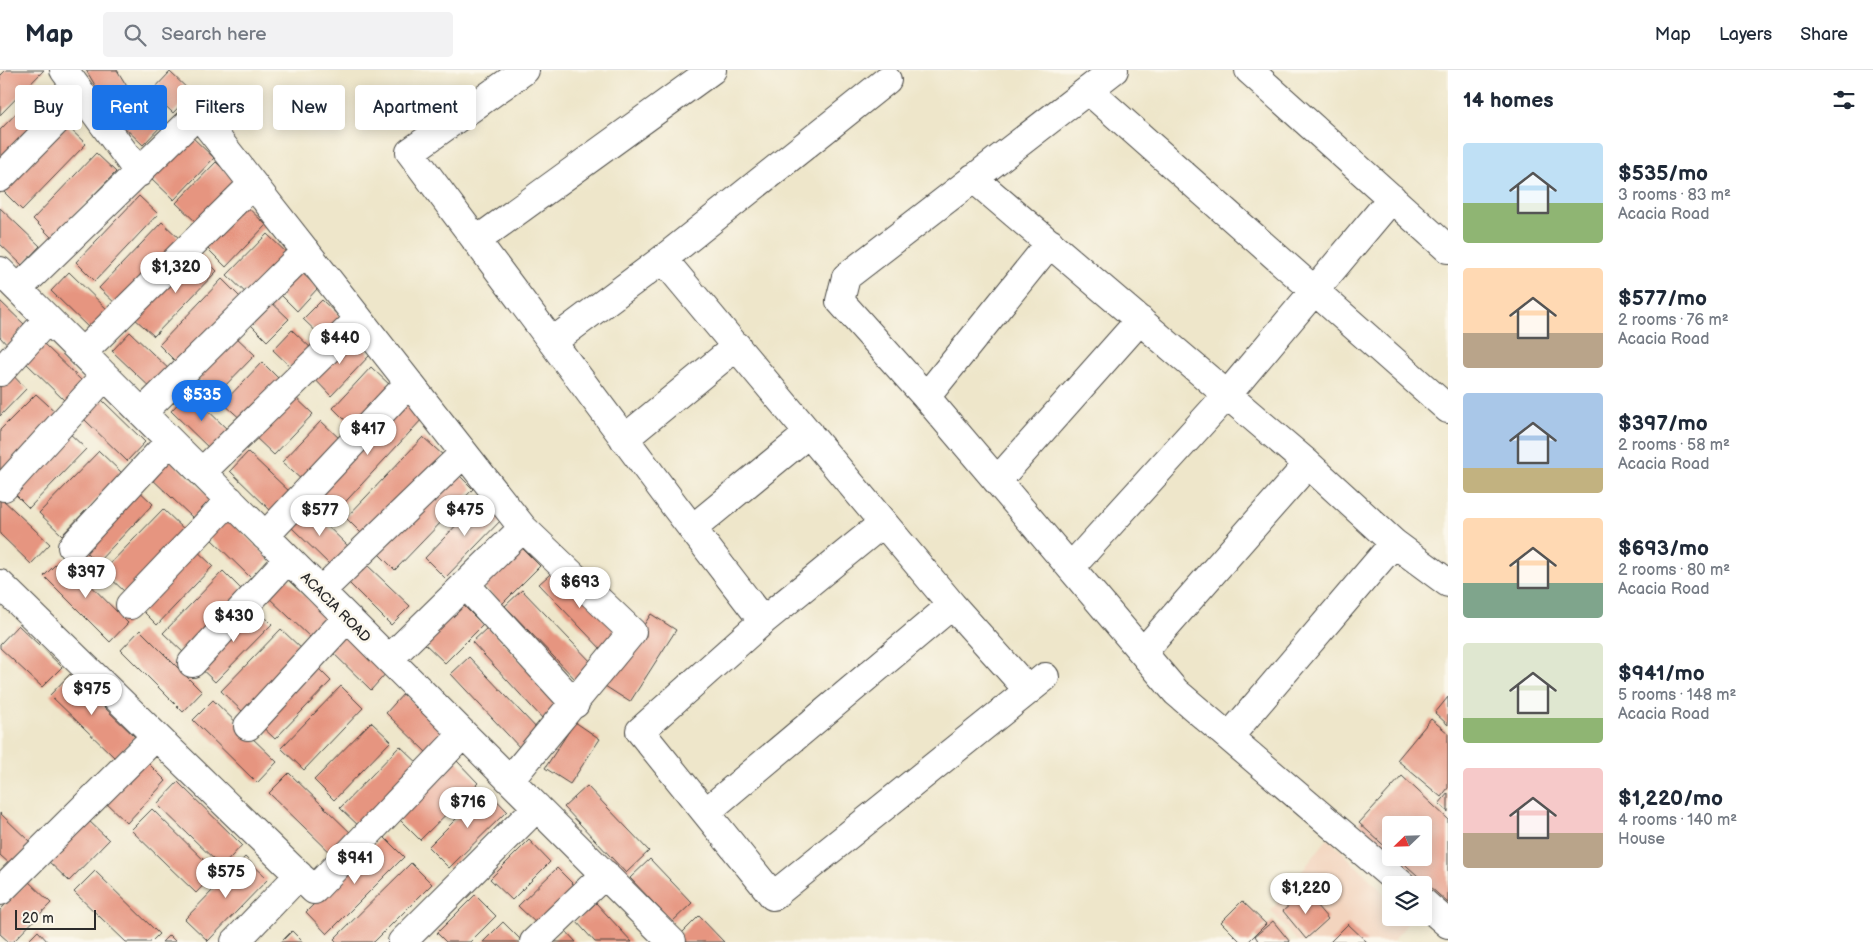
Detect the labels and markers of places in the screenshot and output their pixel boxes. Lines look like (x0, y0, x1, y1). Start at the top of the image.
pin: $1,320 (135, 252, 217, 294)
pin: $440 (310, 322, 370, 365)
pin: $535 (172, 380, 232, 422)
pin: $417 (338, 414, 398, 456)
pin: $577 (290, 494, 350, 537)
pin: $475 (435, 494, 495, 537)
pin: $397 (56, 556, 116, 599)
pin: $693 (550, 566, 610, 609)
pin: $430 (204, 600, 264, 643)
pin: $975 (62, 674, 122, 716)
pin: $716 (438, 786, 498, 829)
pin: $941 (325, 842, 385, 885)
pin: $575 (196, 856, 256, 899)
pin: $1,220 (1265, 872, 1347, 915)

